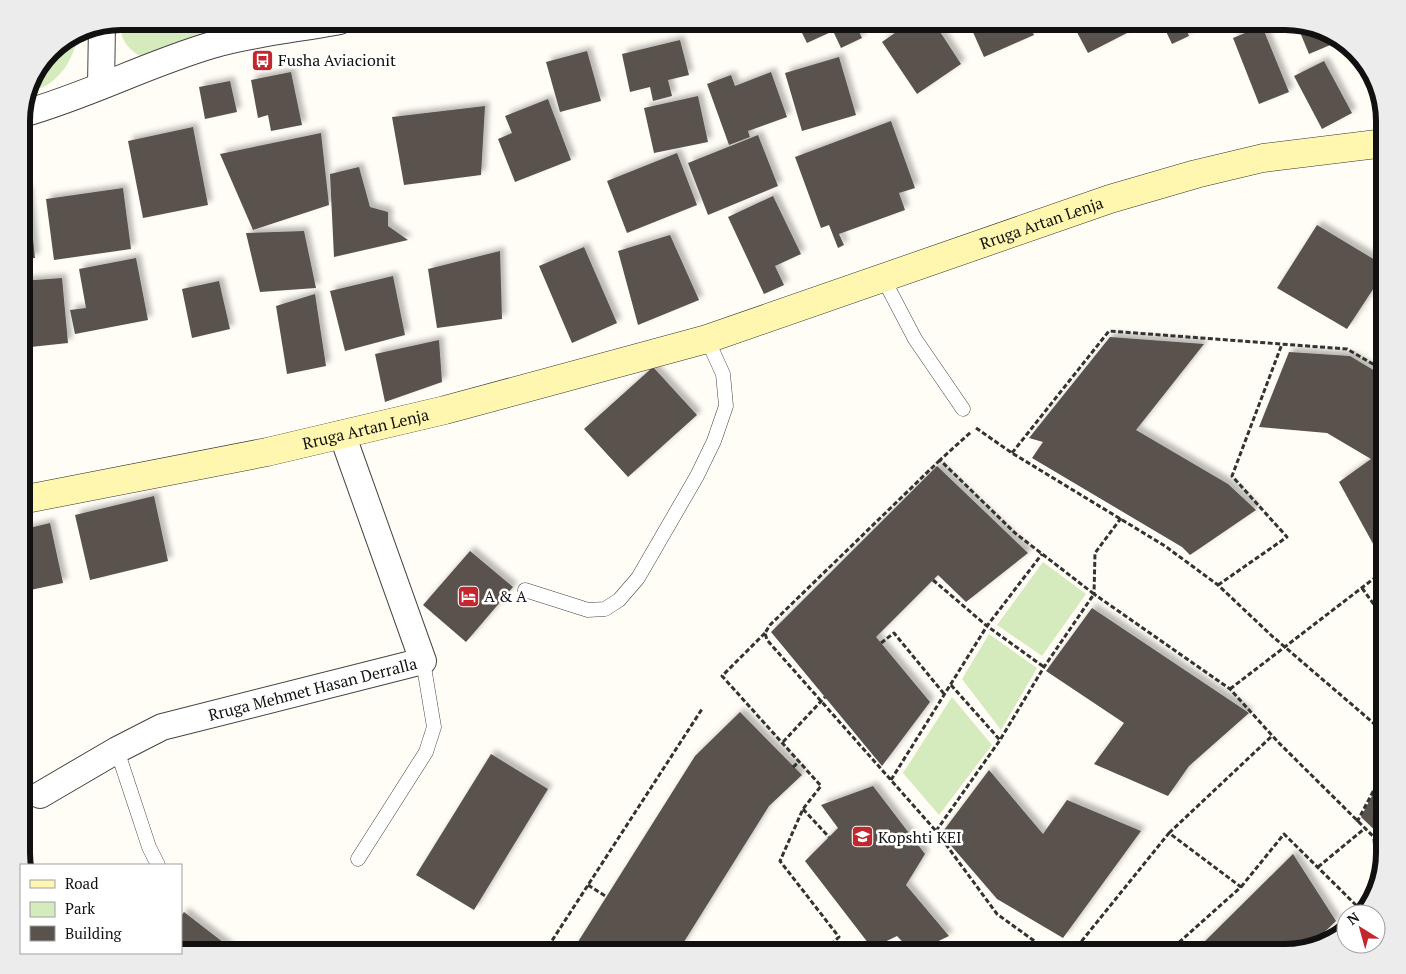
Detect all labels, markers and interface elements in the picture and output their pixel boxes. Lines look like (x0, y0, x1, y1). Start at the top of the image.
bus stop icon: Fusha Aviacionit (250, 48, 274, 72)
place label: Fusha Aviacionit (278, 49, 396, 71)
street label: Rruga Artan Lenja (977, 191, 1106, 254)
street label: Rruga Artan Lenja (300, 403, 431, 454)
hotel icon: A & A (456, 584, 480, 608)
place label: A & A (484, 585, 527, 607)
street label: Rruga Mehmet Hasan Derralla (206, 652, 419, 726)
school or university icon: Kopshti KEI (850, 825, 874, 849)
place label: Kopshti KEI (878, 826, 962, 848)
legend (20, 864, 182, 954)
text: Road (65, 873, 98, 893)
text: Park (65, 898, 95, 918)
north arrow (1336, 904, 1386, 954)
text: N (1343, 907, 1363, 929)
text: Building (65, 923, 123, 943)

